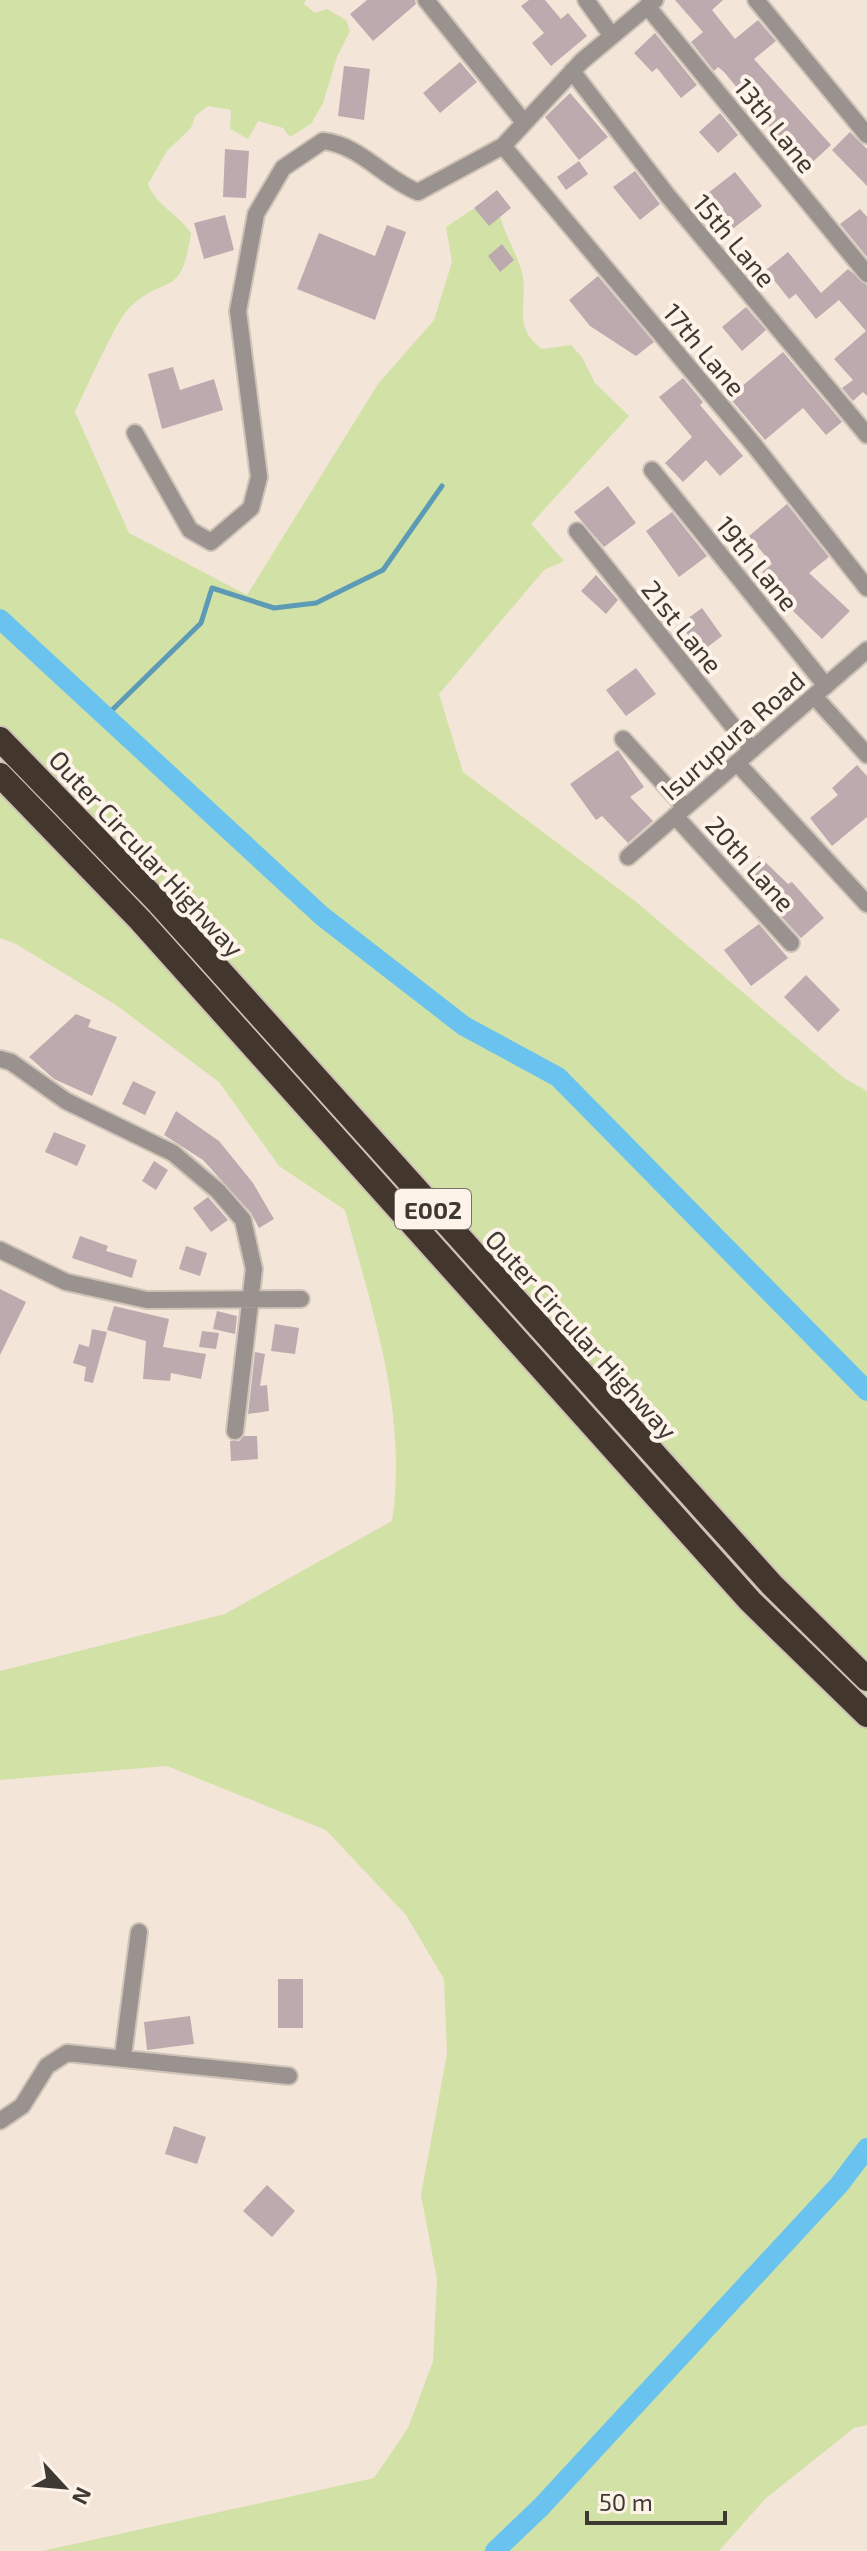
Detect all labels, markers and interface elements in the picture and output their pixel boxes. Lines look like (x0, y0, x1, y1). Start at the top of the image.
street label: 13th Lane (729, 72, 823, 178)
street label: 15th Lane (687, 187, 783, 293)
street label: 17th Lane (657, 296, 753, 402)
street label: 19th Lane (710, 509, 806, 617)
street label: 21st Lane (636, 573, 730, 679)
street label: Isurupura Road (654, 664, 810, 806)
street label: Outer Circular Highway (43, 743, 251, 963)
street label: 20th Lane (700, 809, 802, 917)
road number: E002 (395, 1189, 471, 1229)
street label: Outer Circular Highway (480, 1223, 684, 1445)
north arrow (24, 2447, 104, 2527)
scale bar (587, 2475, 725, 2525)
text: N (68, 2483, 98, 2509)
text: 50 m (599, 2487, 653, 2516)

